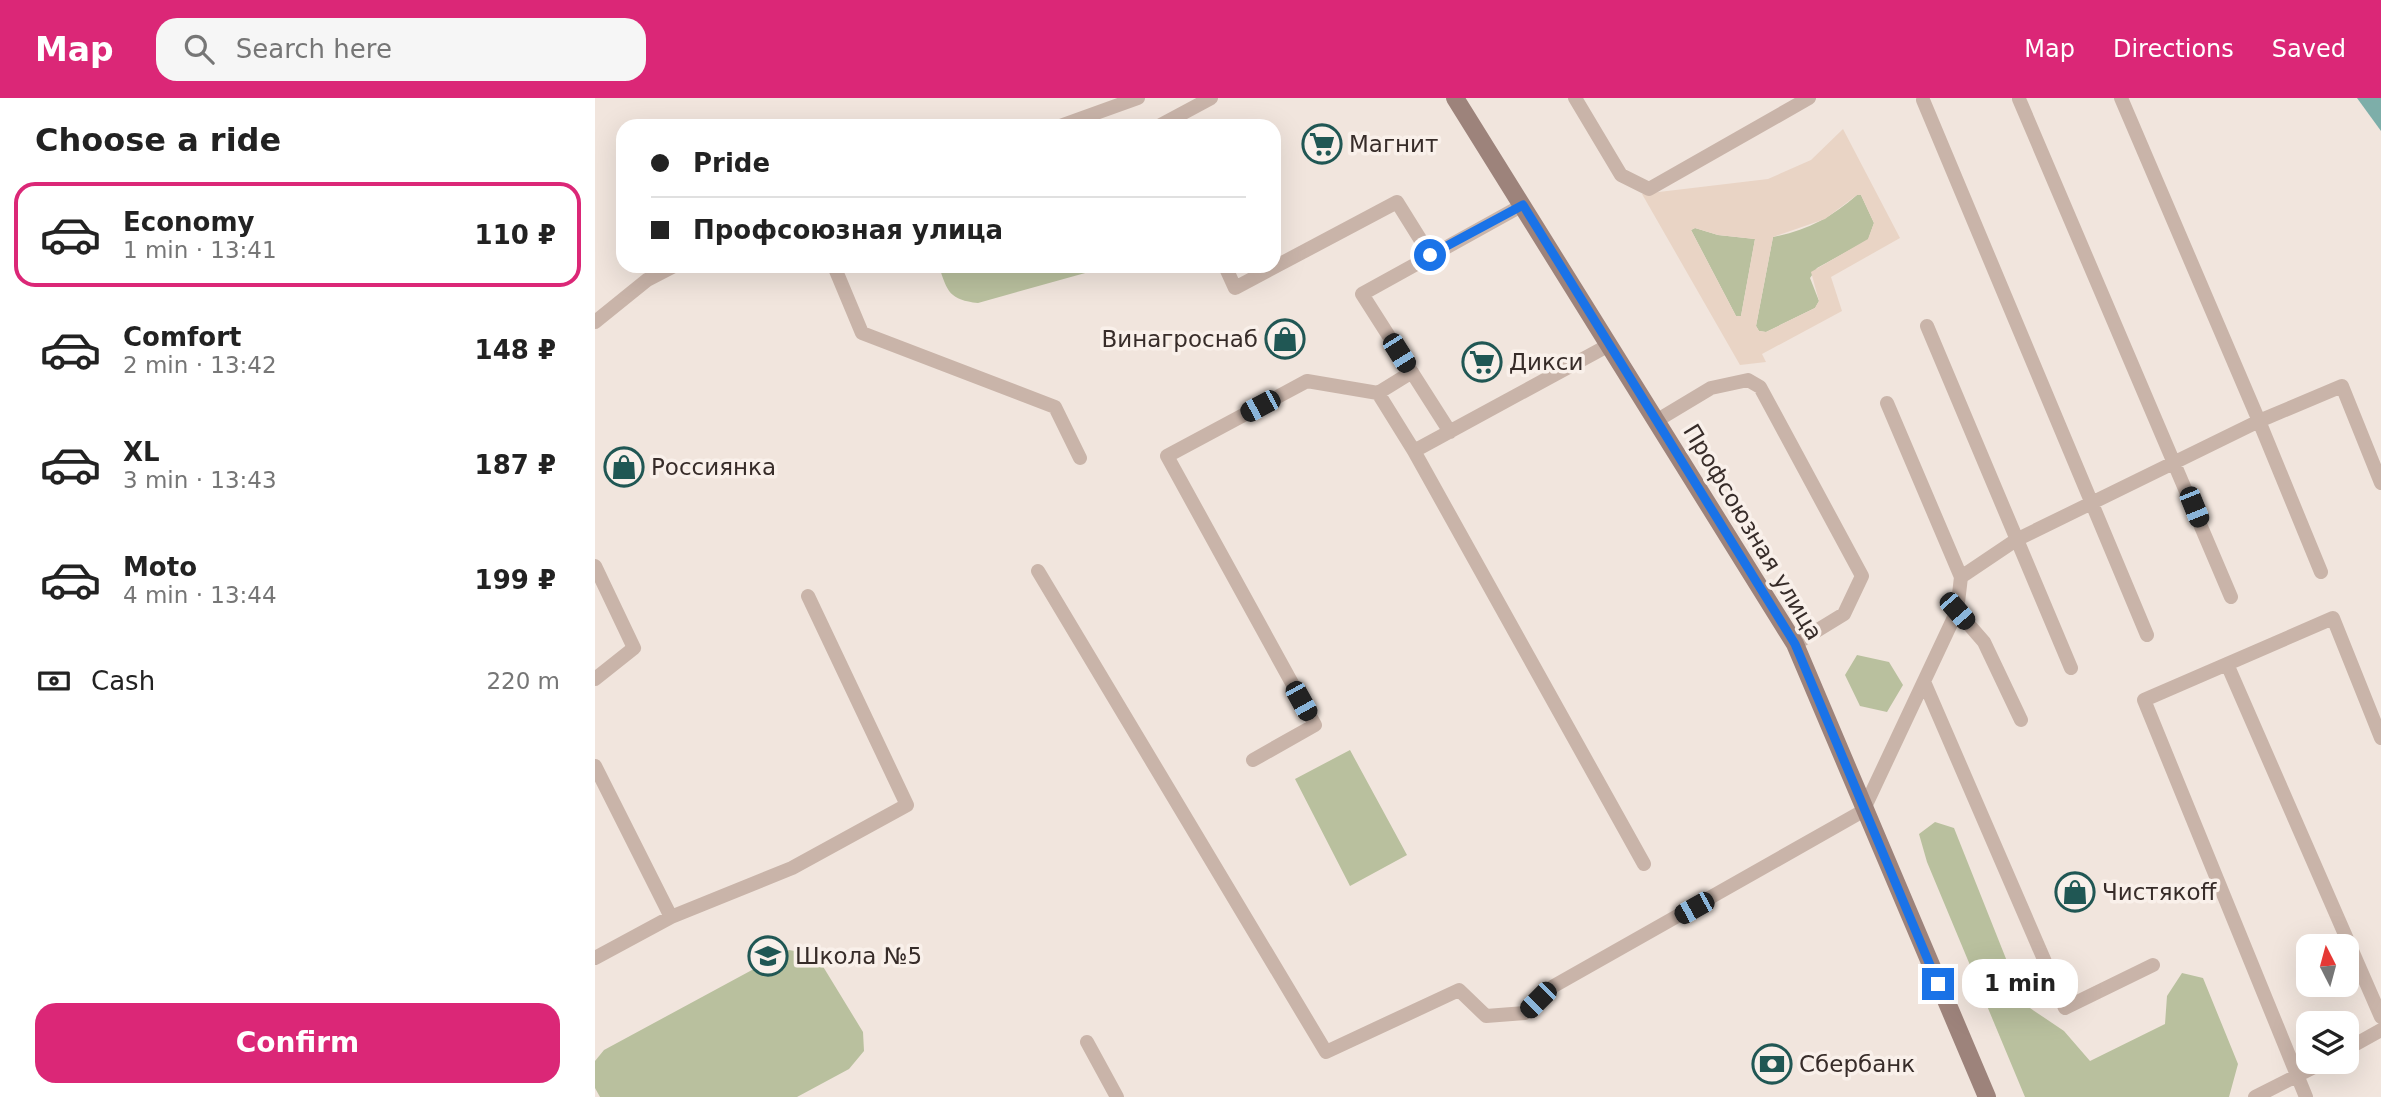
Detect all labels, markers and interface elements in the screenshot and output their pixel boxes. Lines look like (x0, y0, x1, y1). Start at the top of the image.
search box (156, 18, 646, 81)
text: Map (35, 30, 114, 69)
icon: search (180, 30, 218, 68)
text: Search here (236, 34, 392, 64)
text: Map (2024, 35, 2075, 63)
text: Directions (2113, 35, 2234, 63)
text: Saved (2272, 35, 2346, 63)
text: Choose a ride (35, 121, 281, 159)
supermarket icon: Магнит (1301, 123, 1343, 165)
place label: Магнит (1349, 131, 1438, 157)
text: Pride (693, 148, 770, 178)
icon: car (39, 203, 102, 266)
text: Economy (123, 207, 254, 237)
text: Профсоюзная улица (693, 215, 1003, 245)
text: 110 ₽ (475, 220, 556, 250)
text: 1 min · 13:41 (123, 237, 277, 263)
route start (1414, 239, 1446, 271)
icon: car (39, 318, 102, 381)
shop icon: Винагроснаб (1264, 318, 1306, 360)
text: Comfort (123, 322, 241, 352)
place label: Винагроснаб (1101, 326, 1258, 352)
car (1379, 330, 1420, 376)
text: 148 ₽ (475, 335, 556, 365)
supermarket icon: Дикси (1461, 341, 1503, 383)
place label: Дикси (1509, 349, 1583, 375)
text: 2 min · 13:42 (123, 352, 277, 378)
car (1237, 387, 1284, 425)
street label: Профсоюзная улица (1678, 419, 1828, 645)
icon: car (39, 433, 102, 496)
text: XL (123, 437, 160, 467)
shop icon: Россиянка (603, 446, 645, 488)
text: 187 ₽ (475, 450, 556, 480)
place label: Россиянка (651, 454, 776, 480)
text: 3 min · 13:43 (123, 467, 277, 493)
car (2177, 484, 2212, 530)
icon: car (39, 548, 102, 611)
text: Moto (123, 552, 197, 582)
text: 199 ₽ (475, 565, 556, 595)
text: 4 min · 13:44 (123, 582, 277, 608)
car (1936, 588, 1979, 634)
icon: cash (35, 662, 73, 700)
text: Cash (91, 666, 155, 696)
text: 220 m (486, 668, 560, 694)
car (1282, 678, 1321, 724)
shop icon: Чистякоff (2054, 871, 2096, 913)
place label: Чистякоff (2102, 879, 2218, 905)
car (1671, 889, 1718, 927)
north arrow (2296, 934, 2359, 998)
map controls (2296, 934, 2359, 1074)
school or university icon: Школа №5 (747, 935, 789, 977)
place label: Школа №5 (795, 943, 922, 969)
callout: 1 min (1963, 960, 2078, 1008)
route end (1922, 968, 1954, 1000)
text: 1 min (1984, 970, 2056, 996)
car (1516, 978, 1561, 1022)
button: Confirm (35, 1003, 560, 1083)
button: layers (2296, 1011, 2359, 1074)
bank icon: Сбербанк (1751, 1043, 1793, 1085)
place label: Сбербанк (1799, 1051, 1915, 1077)

